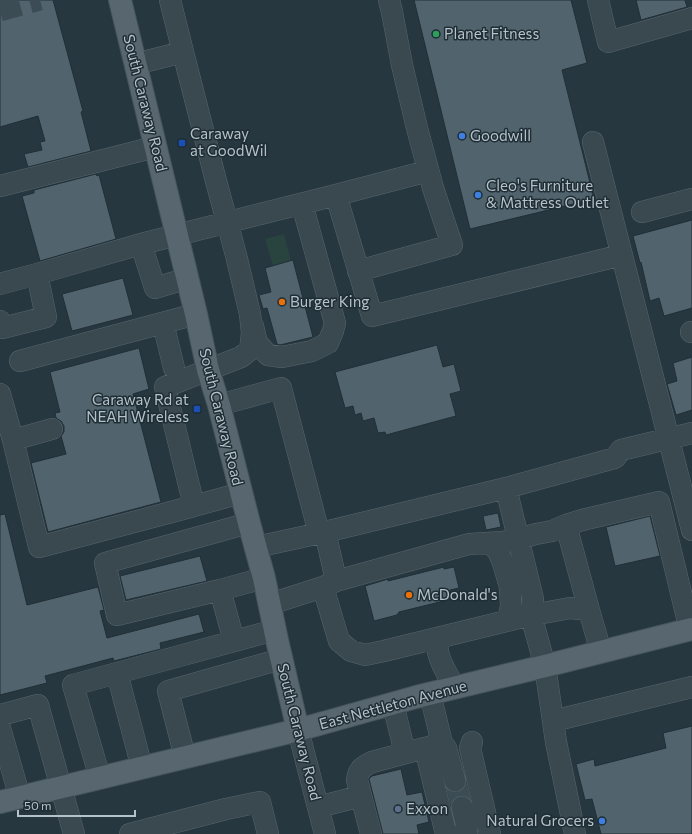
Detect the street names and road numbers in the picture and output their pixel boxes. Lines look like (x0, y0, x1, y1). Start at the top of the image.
street label: South Caraway Road (120, 32, 172, 173)
street label: South Caraway Road (196, 346, 248, 487)
street label: South Caraway Road (274, 661, 326, 802)
street label: East Nettleton Avenue (317, 676, 469, 732)

